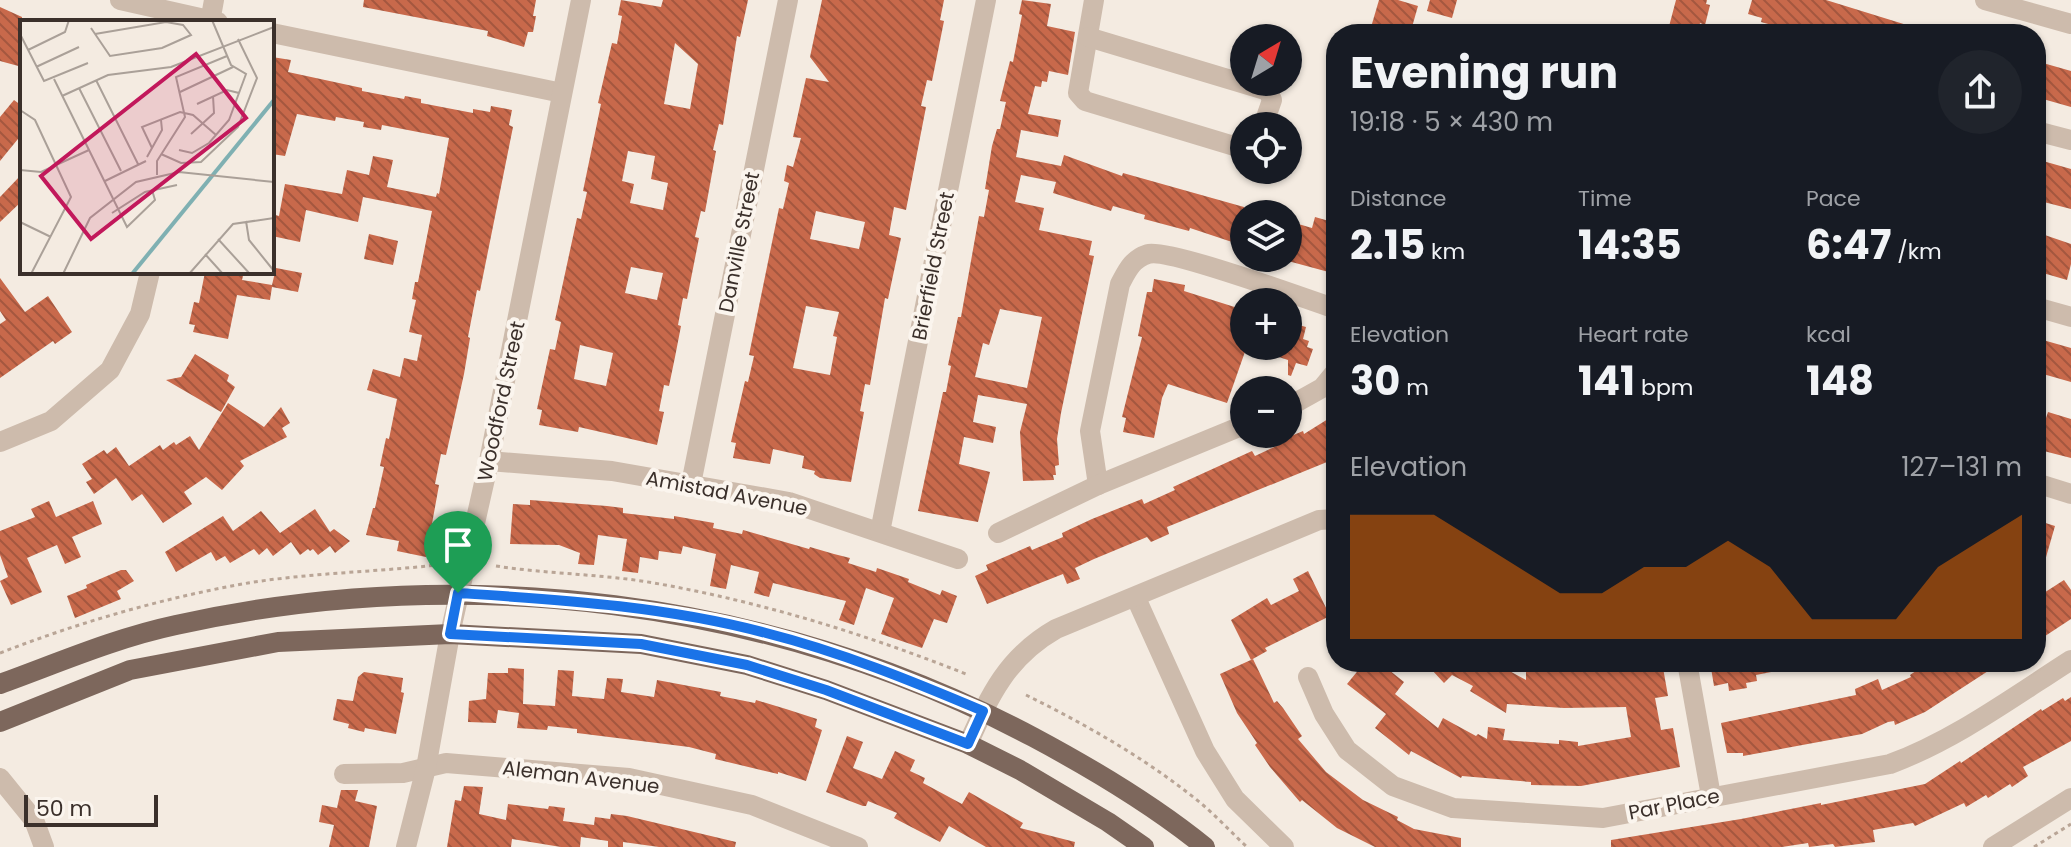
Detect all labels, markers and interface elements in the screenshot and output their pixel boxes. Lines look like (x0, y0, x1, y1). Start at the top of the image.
inset map (20, 20, 274, 274)
north arrow (1230, 24, 1302, 96)
map controls (1230, 24, 1302, 448)
text: Evening run (1350, 42, 1618, 103)
button: share (1938, 50, 2022, 134)
text: 19:18 · 5 × 430 m (1350, 104, 1553, 140)
button: locate (1230, 112, 1302, 184)
street label: Danville Street (712, 169, 766, 315)
text: Distance (1350, 183, 1446, 214)
text: Time (1578, 183, 1632, 214)
text: Pace (1806, 183, 1861, 214)
street label: Brierfield Street (905, 189, 961, 343)
button: layers (1230, 200, 1302, 272)
text: 2.15 (1350, 217, 1425, 273)
text: 14:35 (1578, 217, 1682, 273)
text: 6:47 (1806, 217, 1891, 273)
text: km (1425, 236, 1465, 267)
text: /km (1891, 236, 1942, 267)
button: + (1230, 288, 1302, 360)
street label: Woodford Street (470, 318, 532, 484)
text: Elevation (1350, 319, 1449, 350)
text: Heart rate (1578, 319, 1689, 350)
text: kcal (1806, 319, 1851, 350)
text: 30 (1350, 353, 1400, 409)
text: 141 (1578, 353, 1635, 409)
text: 148 (1806, 353, 1874, 409)
text: m (1400, 372, 1429, 403)
text: bpm (1635, 372, 1693, 403)
button: − (1230, 376, 1302, 448)
text: Elevation (1350, 449, 1467, 485)
text: 127–131 m (1901, 449, 2022, 485)
street label: Amistad Avenue (644, 464, 810, 522)
pin (424, 511, 492, 593)
icon: arrive (436, 523, 480, 567)
street label: Aleman Avenue (501, 753, 661, 801)
street label: Par Place (1626, 781, 1722, 827)
scale bar (24, 791, 158, 827)
text: 50 m (36, 793, 92, 824)

